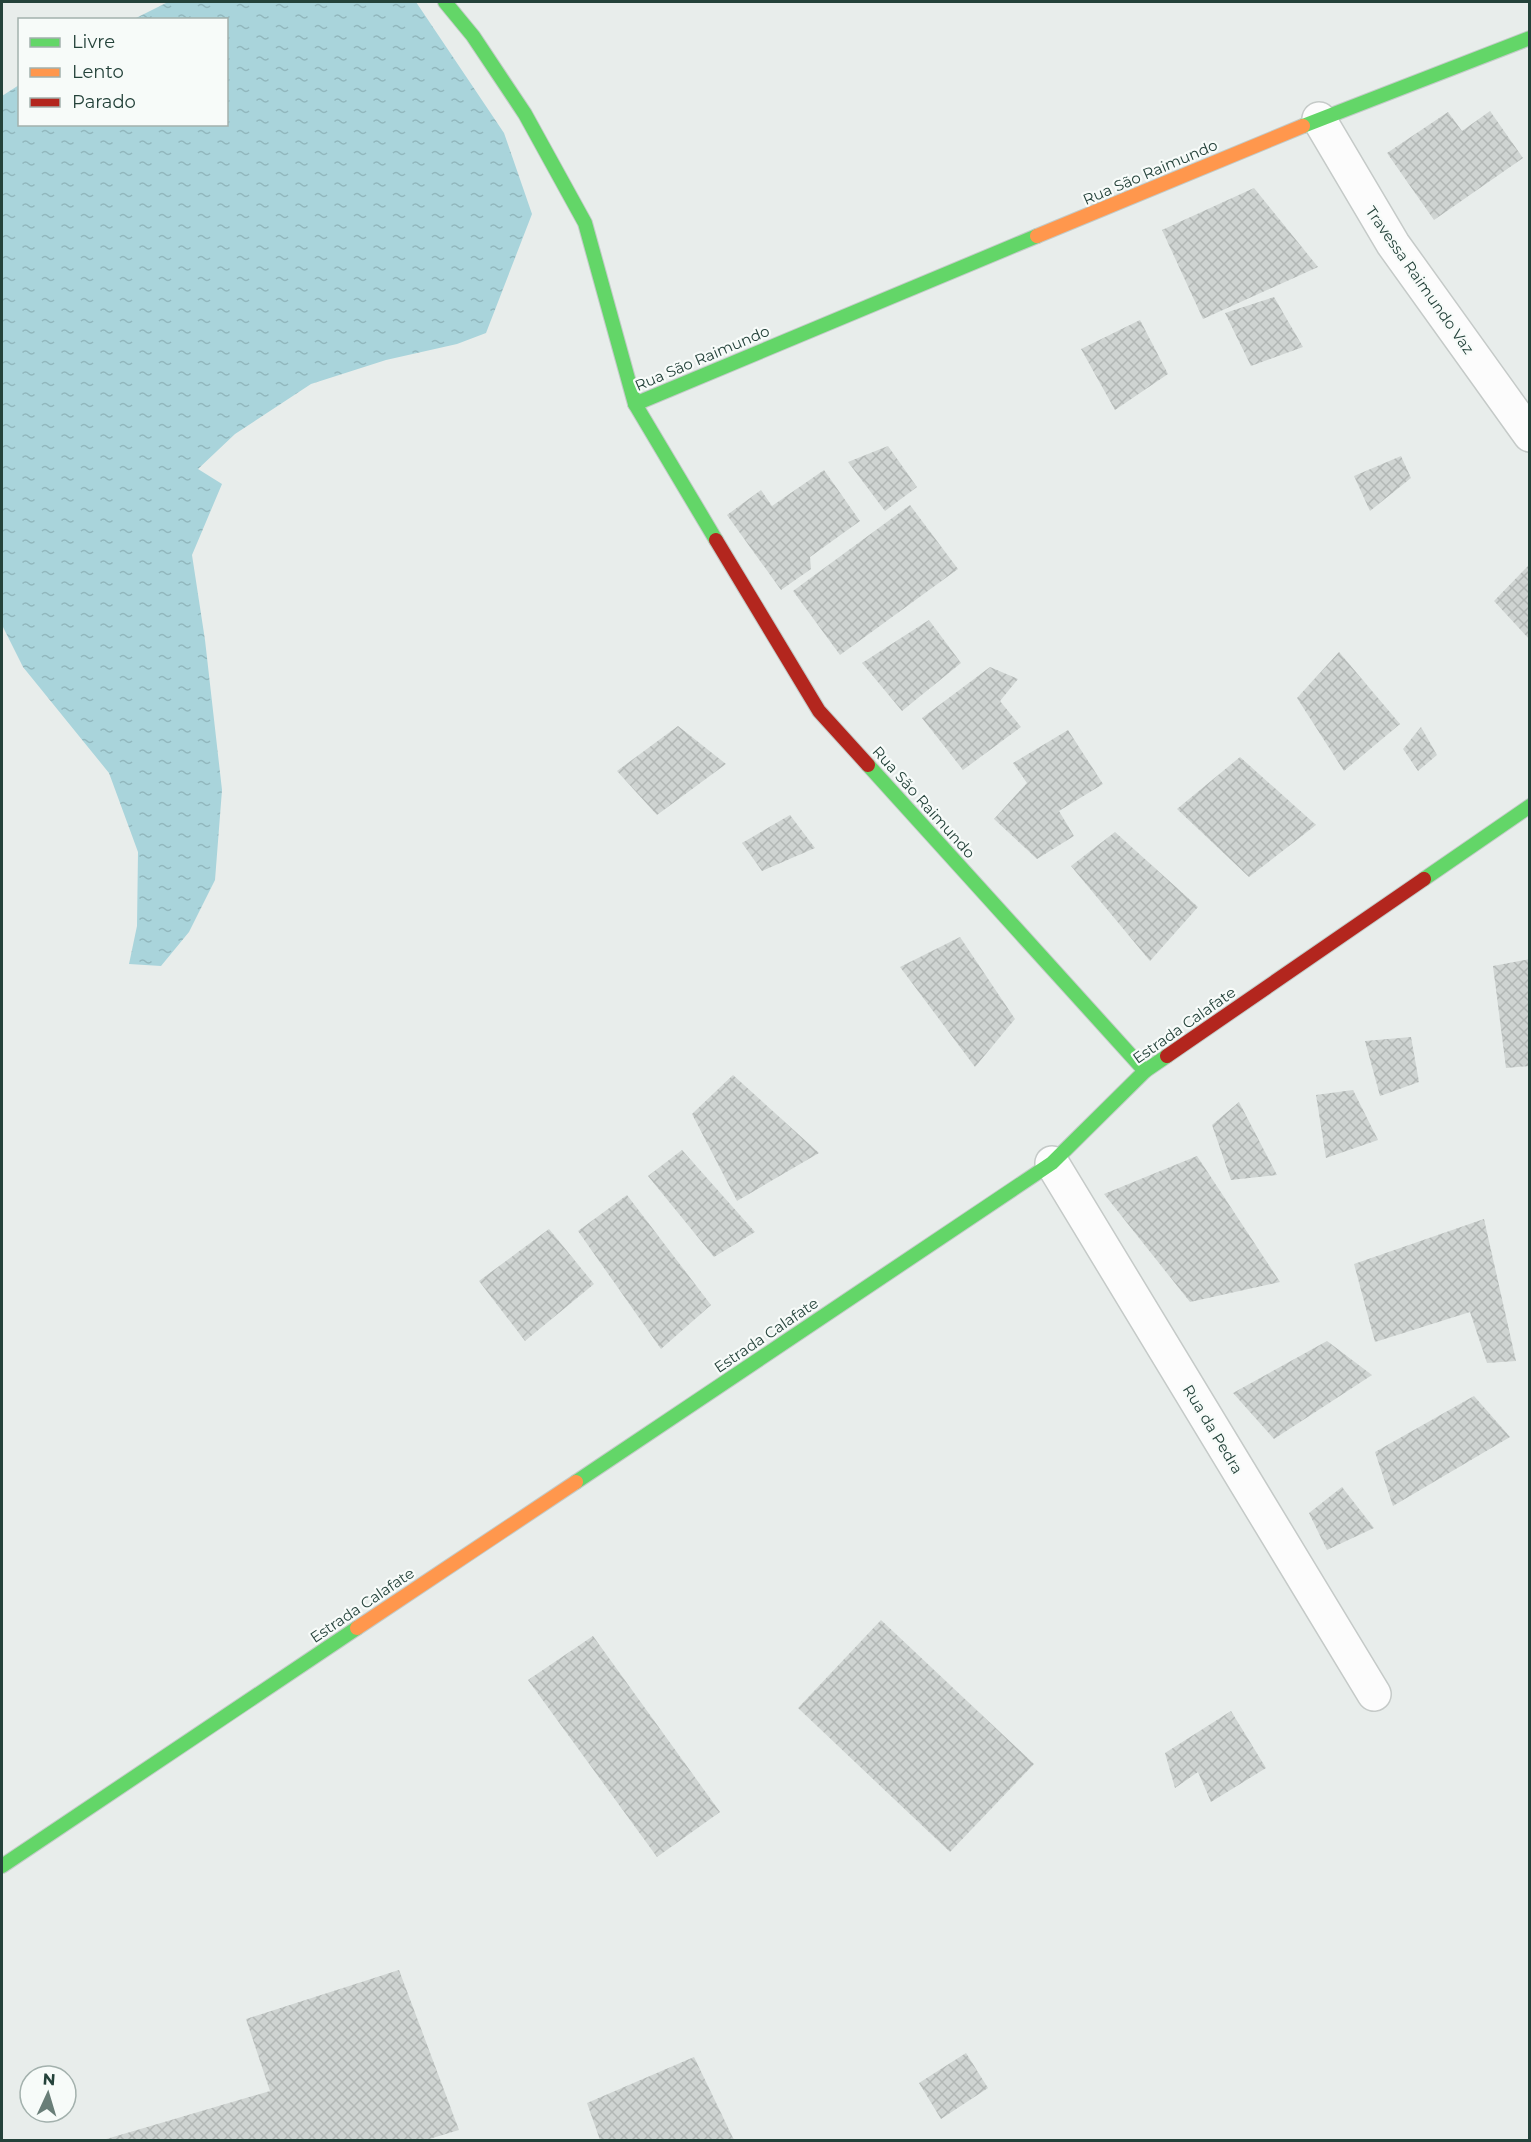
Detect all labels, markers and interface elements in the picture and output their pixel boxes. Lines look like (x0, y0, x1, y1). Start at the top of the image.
legend (18, 18, 228, 126)
text: Livre (72, 31, 115, 53)
text: Lento (72, 61, 124, 83)
text: Parado (72, 91, 136, 113)
street label: Rua São Raimundo (1080, 135, 1220, 209)
street label: Travessa Raimundo Vaz (1362, 202, 1479, 358)
street label: Rua São Raimundo (632, 321, 772, 395)
street label: Rua São Raimundo (869, 742, 979, 862)
street label: Estrada Calafate (1129, 982, 1239, 1068)
street label: Estrada Calafate (710, 1293, 822, 1377)
street label: Rua da Pedra (1179, 1381, 1247, 1477)
street label: Estrada Calafate (306, 1563, 418, 1647)
north arrow (18, 2064, 78, 2124)
text: N (42, 2070, 56, 2089)

